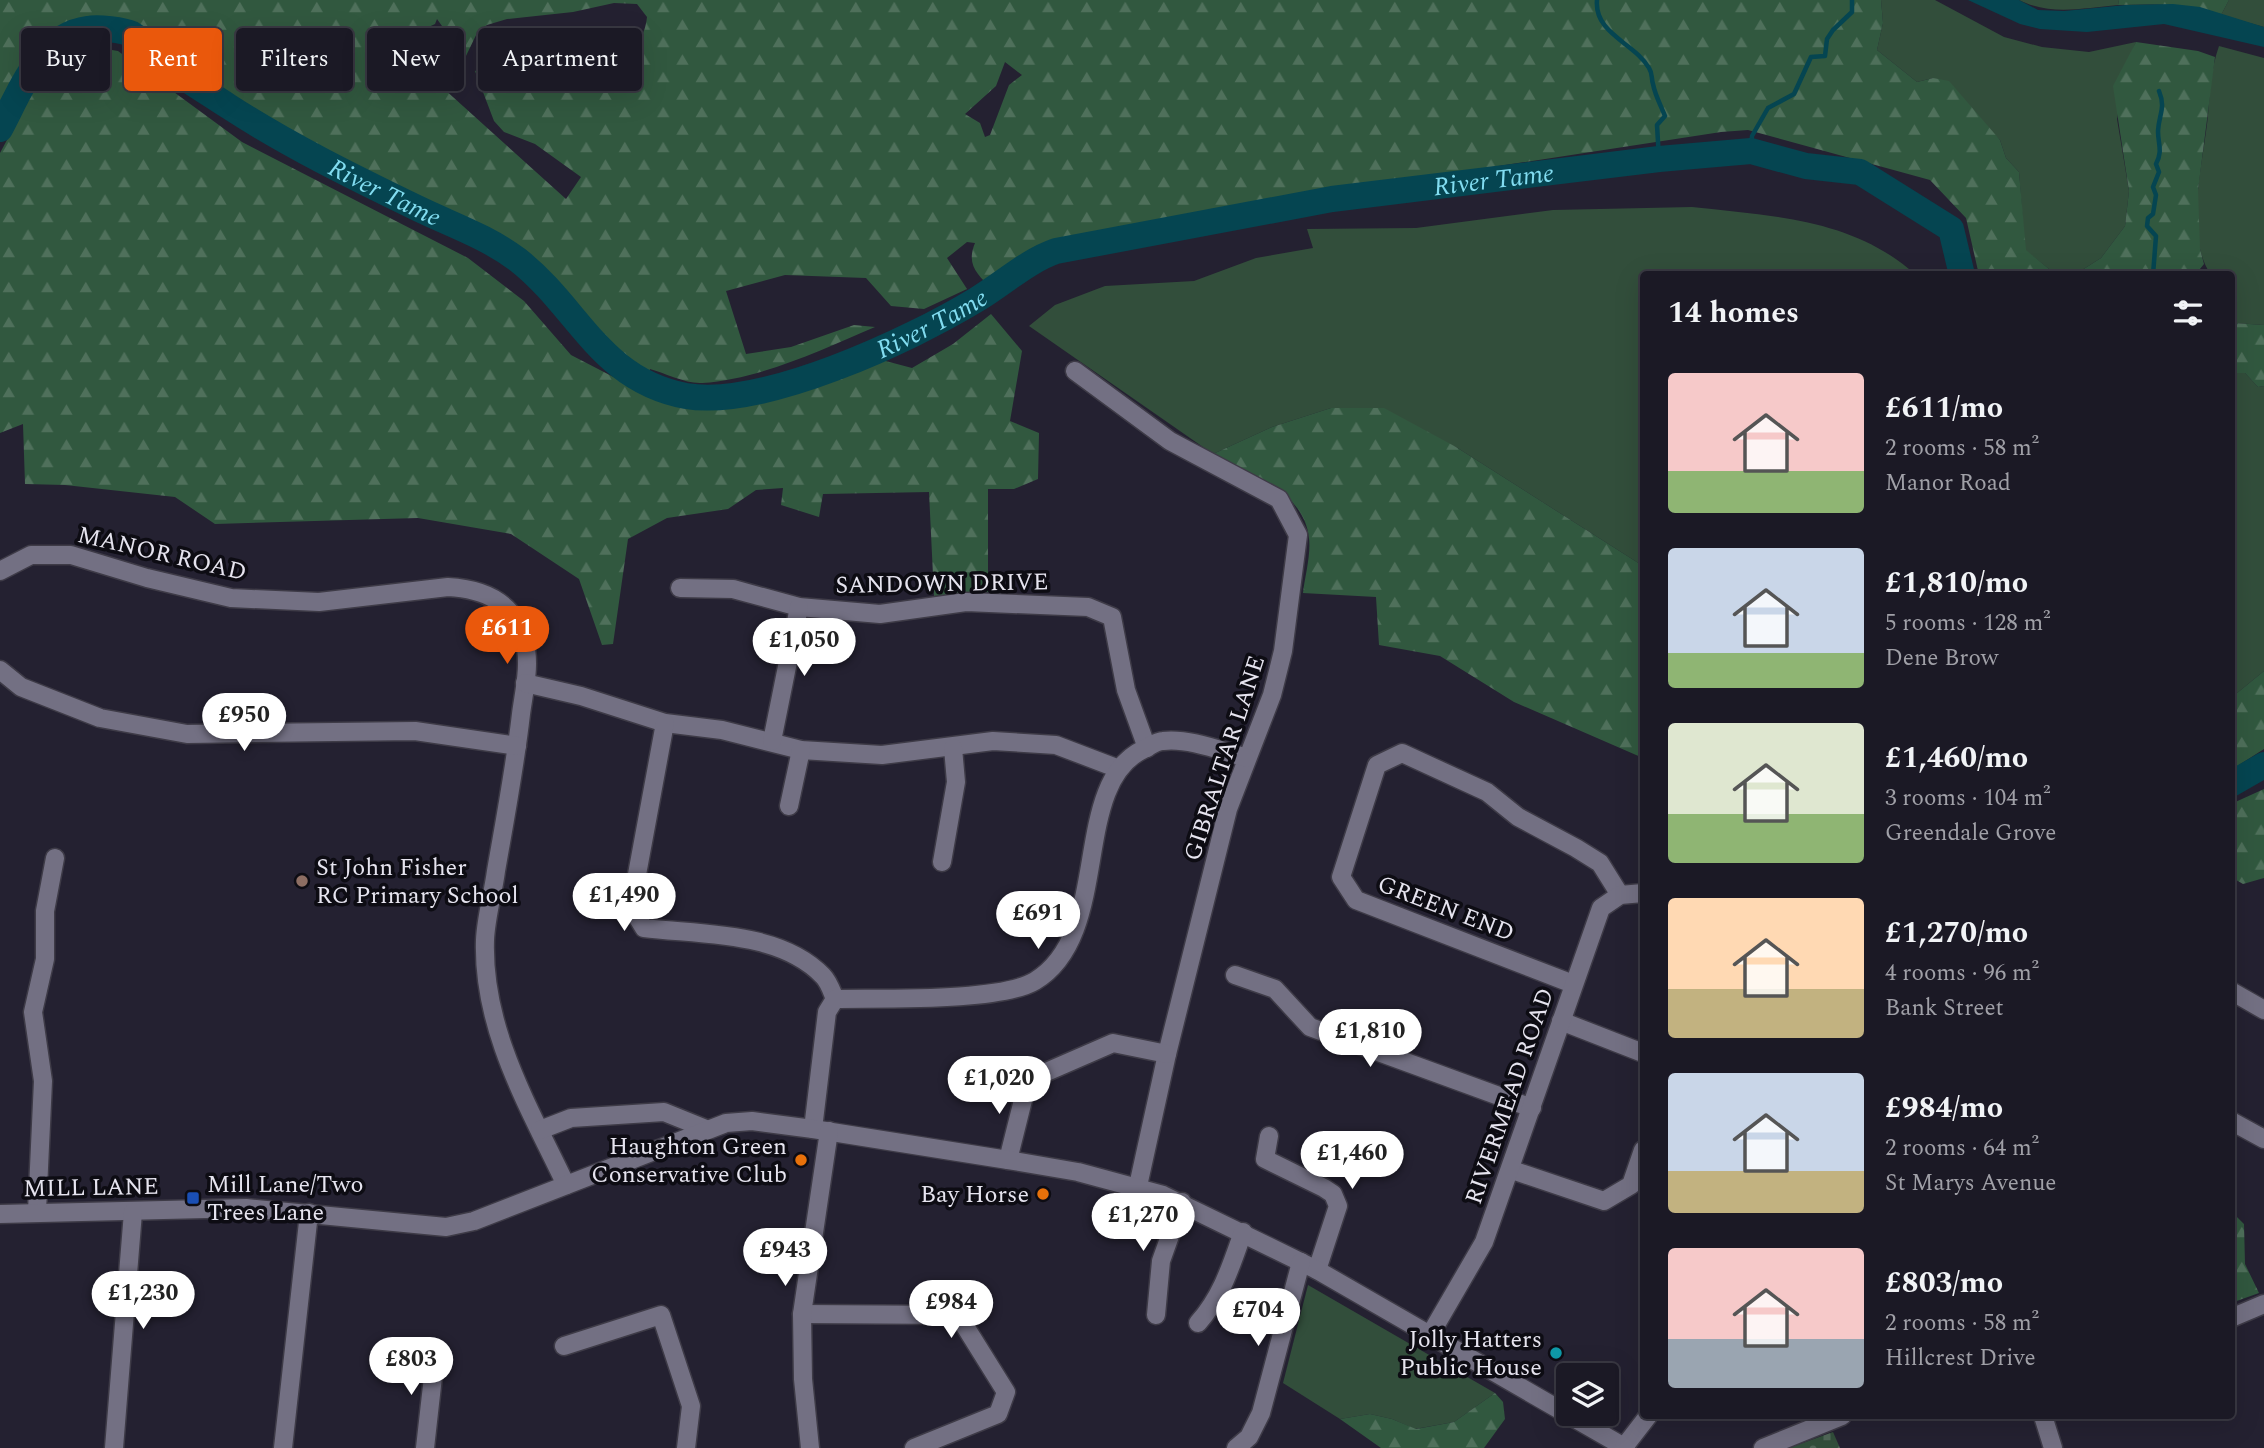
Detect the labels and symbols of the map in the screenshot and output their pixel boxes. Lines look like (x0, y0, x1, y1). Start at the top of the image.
water label: River Tame (321, 148, 447, 238)
water label: River Tame (1431, 153, 1557, 207)
water label: River Tame (870, 278, 996, 370)
street label: MANOR ROAD (74, 517, 250, 591)
street label: SANDOWN DRIVE (835, 564, 1049, 604)
pin: £611 (466, 606, 548, 666)
pin: £1,050 (747, 618, 861, 678)
street label: GIBRALTAR LANE (1175, 651, 1275, 866)
pin: £950 (203, 694, 285, 753)
place label: St John Fisher RC Primary School (316, 850, 519, 914)
street label: GREEN END (1372, 866, 1519, 952)
marker: St John Fisher RC Primary School (294, 873, 310, 889)
pin: £1,490 (567, 874, 681, 933)
pin: £691 (997, 892, 1079, 951)
street label: RIVERMEAD ROAD (1456, 983, 1564, 1209)
pin: £1,810 (1313, 1010, 1427, 1069)
pin: £1,020 (942, 1056, 1056, 1116)
place label: Haughton Green Conservative Club (591, 1129, 787, 1193)
pin: £1,460 (1295, 1132, 1409, 1191)
marker: Haughton Green Conservative Club (793, 1152, 809, 1168)
place label: Mill Lane/Two Trees Lane (207, 1167, 363, 1231)
street label: MILL LANE (23, 1169, 159, 1207)
place label: Bay Horse (920, 1177, 1029, 1213)
marker: Bay Horse (1035, 1186, 1051, 1202)
marker: Mill Lane/Two Trees Lane (185, 1190, 201, 1206)
pin: £1,270 (1086, 1194, 1200, 1253)
pin: £943 (744, 1228, 826, 1288)
pin: £1,230 (86, 1272, 200, 1331)
pin: £984 (910, 1280, 992, 1340)
pin: £704 (1217, 1288, 1299, 1348)
place label: Jolly Hatters Public House (1400, 1322, 1542, 1386)
pin: £803 (370, 1338, 452, 1397)
marker: Jolly Hatters Public House (1548, 1345, 1564, 1361)

